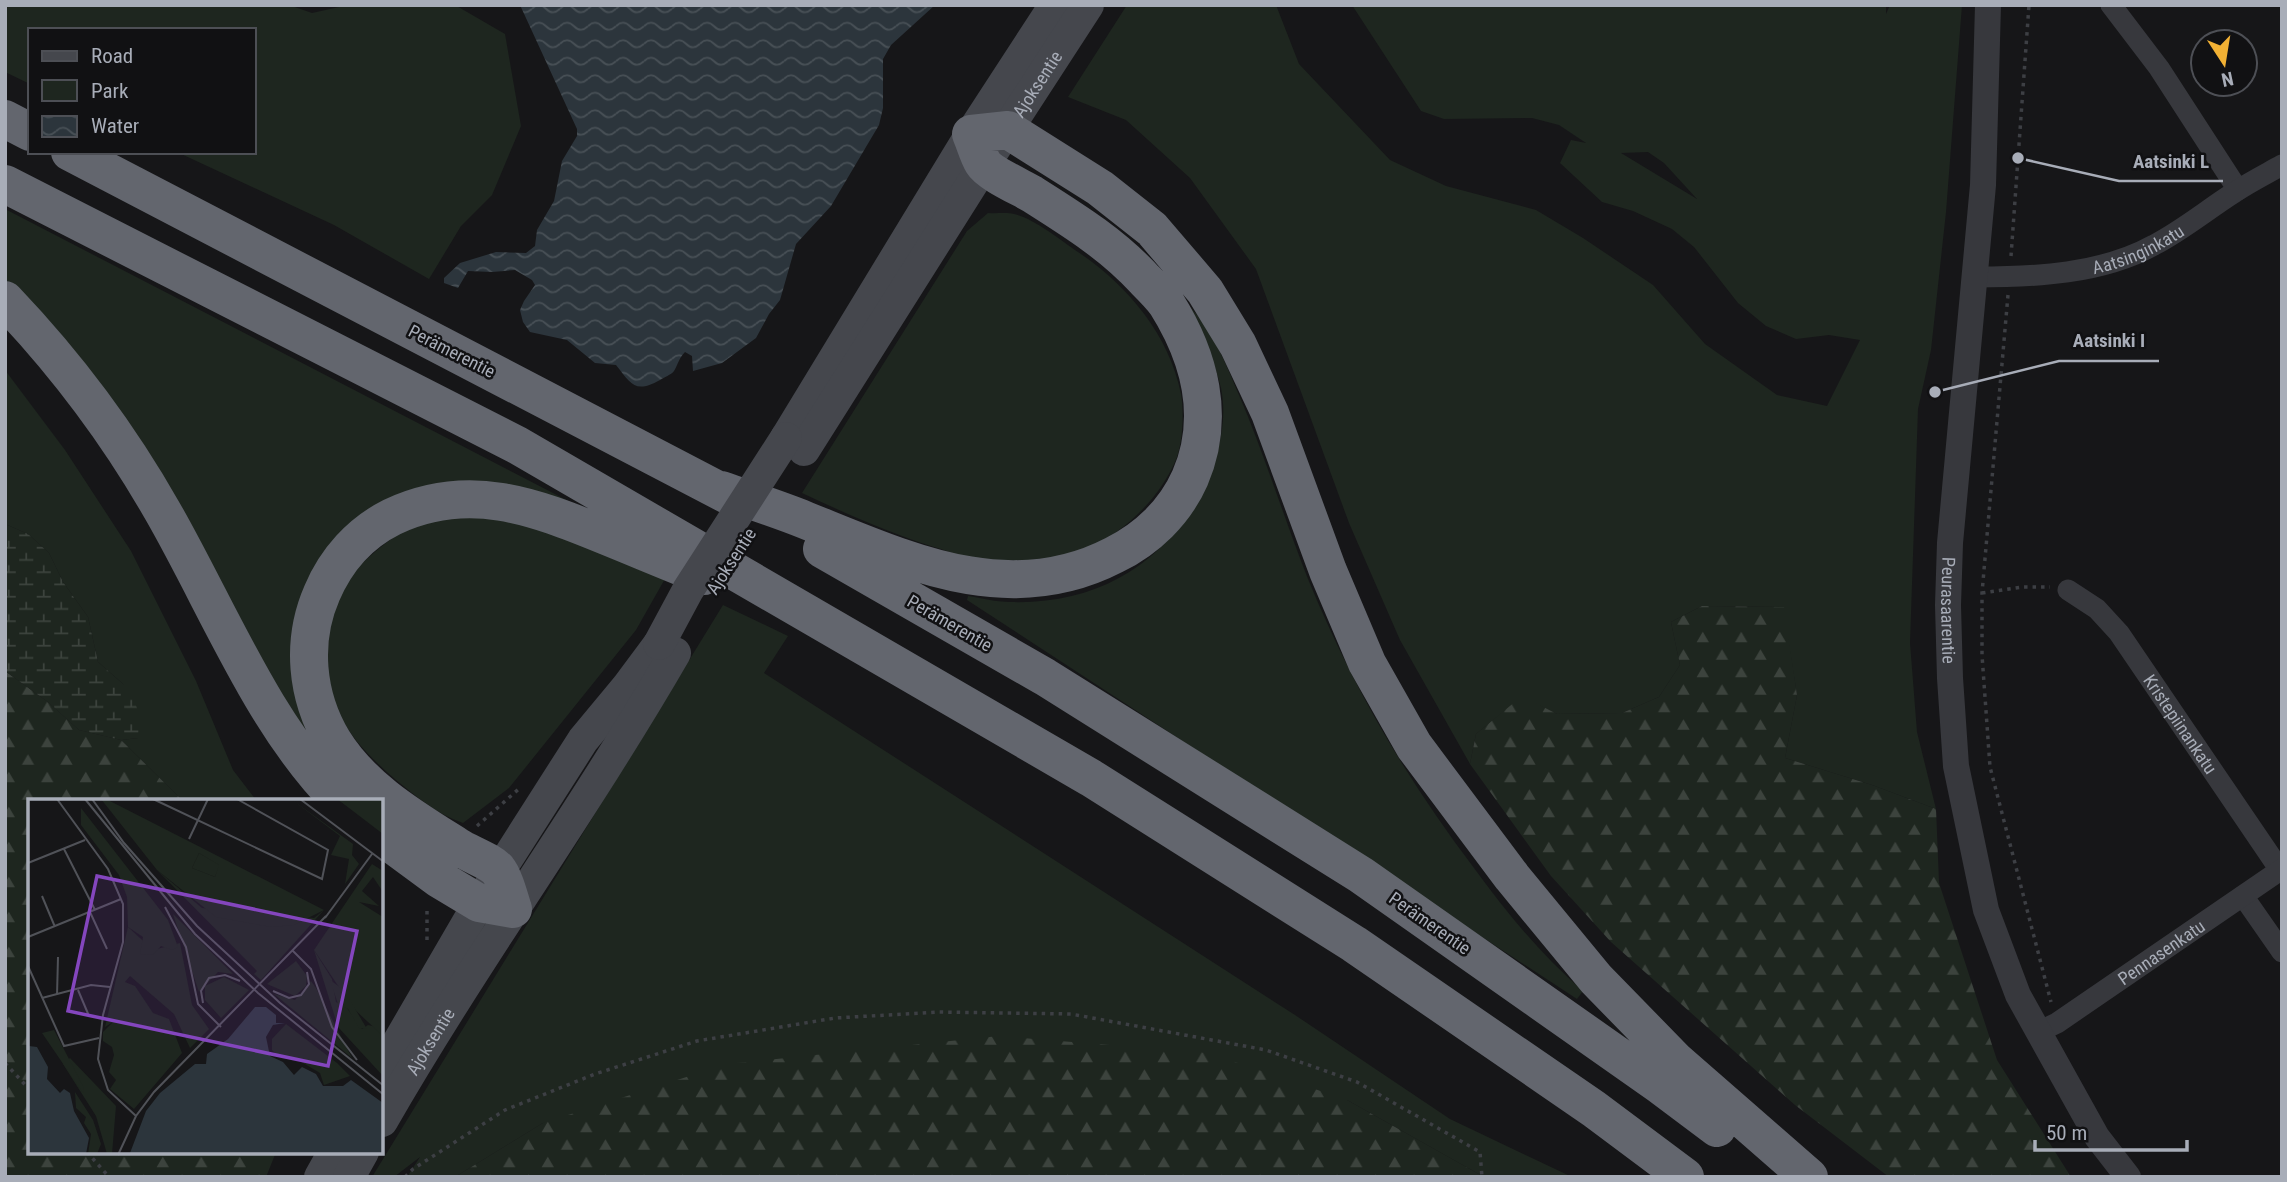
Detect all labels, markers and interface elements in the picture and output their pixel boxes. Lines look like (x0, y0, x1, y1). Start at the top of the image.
legend (28, 28, 256, 154)
north arrow (2189, 28, 2259, 98)
text: Road (91, 44, 133, 68)
street label: Ajoksentie (1008, 47, 1066, 121)
text: N (2219, 67, 2236, 92)
text: Park (91, 79, 129, 103)
text: Water (91, 114, 139, 138)
callout: Aatsinki L (2119, 141, 2223, 181)
text: Aatsinki L (2133, 150, 2209, 173)
street label: Aatsinginkatu (2090, 220, 2187, 278)
street label: Perämerentie (405, 320, 499, 382)
callout: Aatsinki I (2059, 321, 2159, 361)
text: Aatsinki I (2073, 329, 2145, 352)
street label: Ajoksentie (702, 524, 760, 598)
street label: Peurasaarentie (1937, 557, 1960, 664)
street label: Perämerentie (904, 590, 996, 656)
street label: Kristepiinankatu (2140, 670, 2222, 777)
inset map (28, 799, 383, 1154)
street label: Perämerentie (1385, 887, 1475, 959)
street label: Pennasenkatu (2114, 915, 2208, 989)
street label: Ajoksentie (401, 1004, 458, 1079)
scale bar (2035, 1108, 2187, 1152)
text: 50 m (2046, 1121, 2087, 1145)

